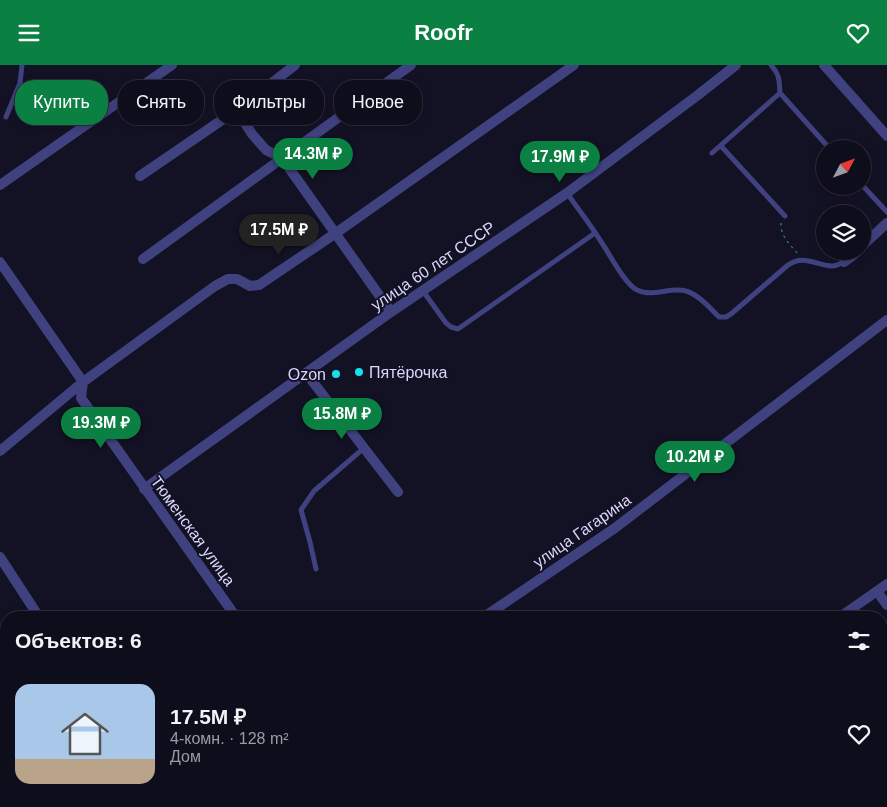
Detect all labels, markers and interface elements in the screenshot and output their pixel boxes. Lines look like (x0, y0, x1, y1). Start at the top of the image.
icon: menu (15, 19, 43, 47)
icon: heart (844, 19, 872, 47)
text: Roofr (414, 20, 473, 45)
chip: Купить (15, 80, 108, 125)
chip: Снять (118, 80, 204, 125)
chip: Фильтры (214, 80, 324, 125)
chip: Новое (334, 80, 422, 125)
pin: 14.3M ₽ (267, 137, 359, 180)
north arrow (816, 140, 871, 195)
map controls (816, 140, 871, 260)
pin: 17.9M ₽ (514, 141, 606, 183)
text: 14.3M ₽ (284, 145, 342, 162)
text: 17.9M ₽ (531, 148, 589, 165)
button: layers (816, 205, 871, 260)
pin: 17.5M ₽ (233, 213, 325, 256)
street label: улица 60 лет СССР (368, 218, 498, 314)
text: 17.5M ₽ (250, 221, 308, 238)
place label: Пятёрочка (369, 364, 448, 381)
place label: Ozon (288, 366, 326, 383)
marker: Пятёрочка (353, 366, 365, 378)
marker: Ozon (330, 368, 342, 380)
pin: 15.8M ₽ (296, 397, 388, 440)
text: 15.8M ₽ (313, 405, 371, 422)
pin: 19.3M ₽ (55, 407, 147, 449)
text: 19.3M ₽ (72, 414, 130, 431)
pin: 10.2M ₽ (649, 441, 741, 483)
text: 10.2M ₽ (666, 448, 724, 465)
street label: Тюменская улица (148, 473, 238, 589)
street label: улица Гагарина (530, 491, 634, 571)
icon: filters (845, 627, 873, 655)
text: Объектов: 6 (15, 629, 142, 652)
icon: home (55, 704, 115, 764)
text: 17.5M ₽ (170, 705, 246, 728)
icon: heart (845, 720, 873, 748)
text: 4-комн. · 128 m² (170, 730, 289, 747)
text: Дом (170, 748, 201, 765)

